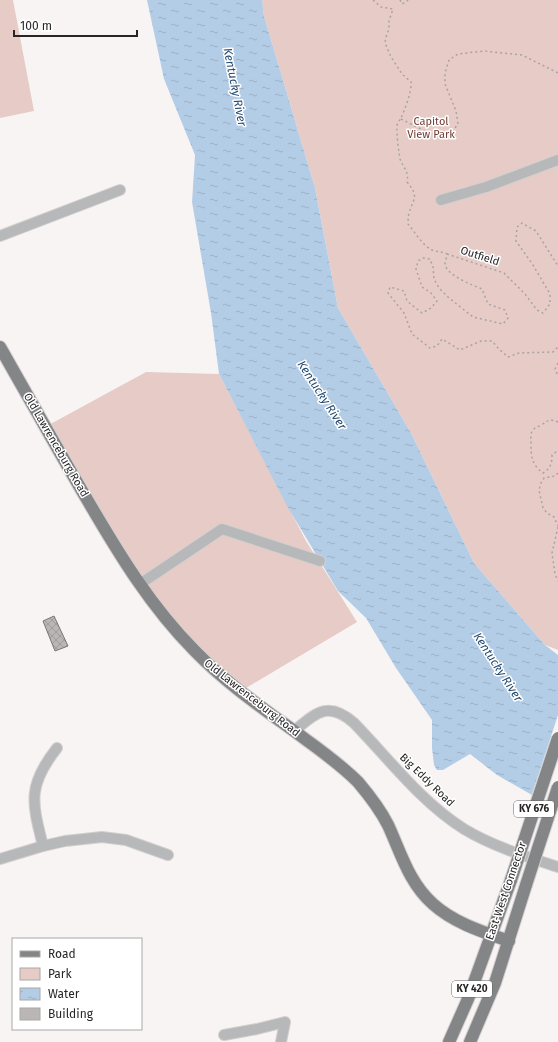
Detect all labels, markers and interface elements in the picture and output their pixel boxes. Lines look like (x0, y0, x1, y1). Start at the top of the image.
scale bar (14, 12, 137, 38)
text: 100 m (20, 19, 52, 33)
water label: Kentucky River (221, 47, 250, 128)
park label: Capitol View Park (407, 115, 455, 141)
street label: Outfield (459, 244, 501, 268)
water label: Kentucky River (295, 358, 350, 432)
street label: Old Lawrenceburg Road (21, 391, 91, 499)
water label: Kentucky River (471, 630, 526, 704)
street label: Old Lawrenceburg Road (202, 657, 302, 739)
street label: Big Eddy Road (397, 751, 457, 809)
road number: KY 676 (514, 801, 554, 817)
street label: East-West Connector (483, 840, 529, 942)
legend (12, 938, 142, 1030)
text: Road (48, 947, 76, 961)
text: Park (48, 967, 72, 981)
road number: KY 420 (452, 981, 492, 997)
text: Water (48, 987, 80, 1001)
text: Building (48, 1007, 94, 1021)

